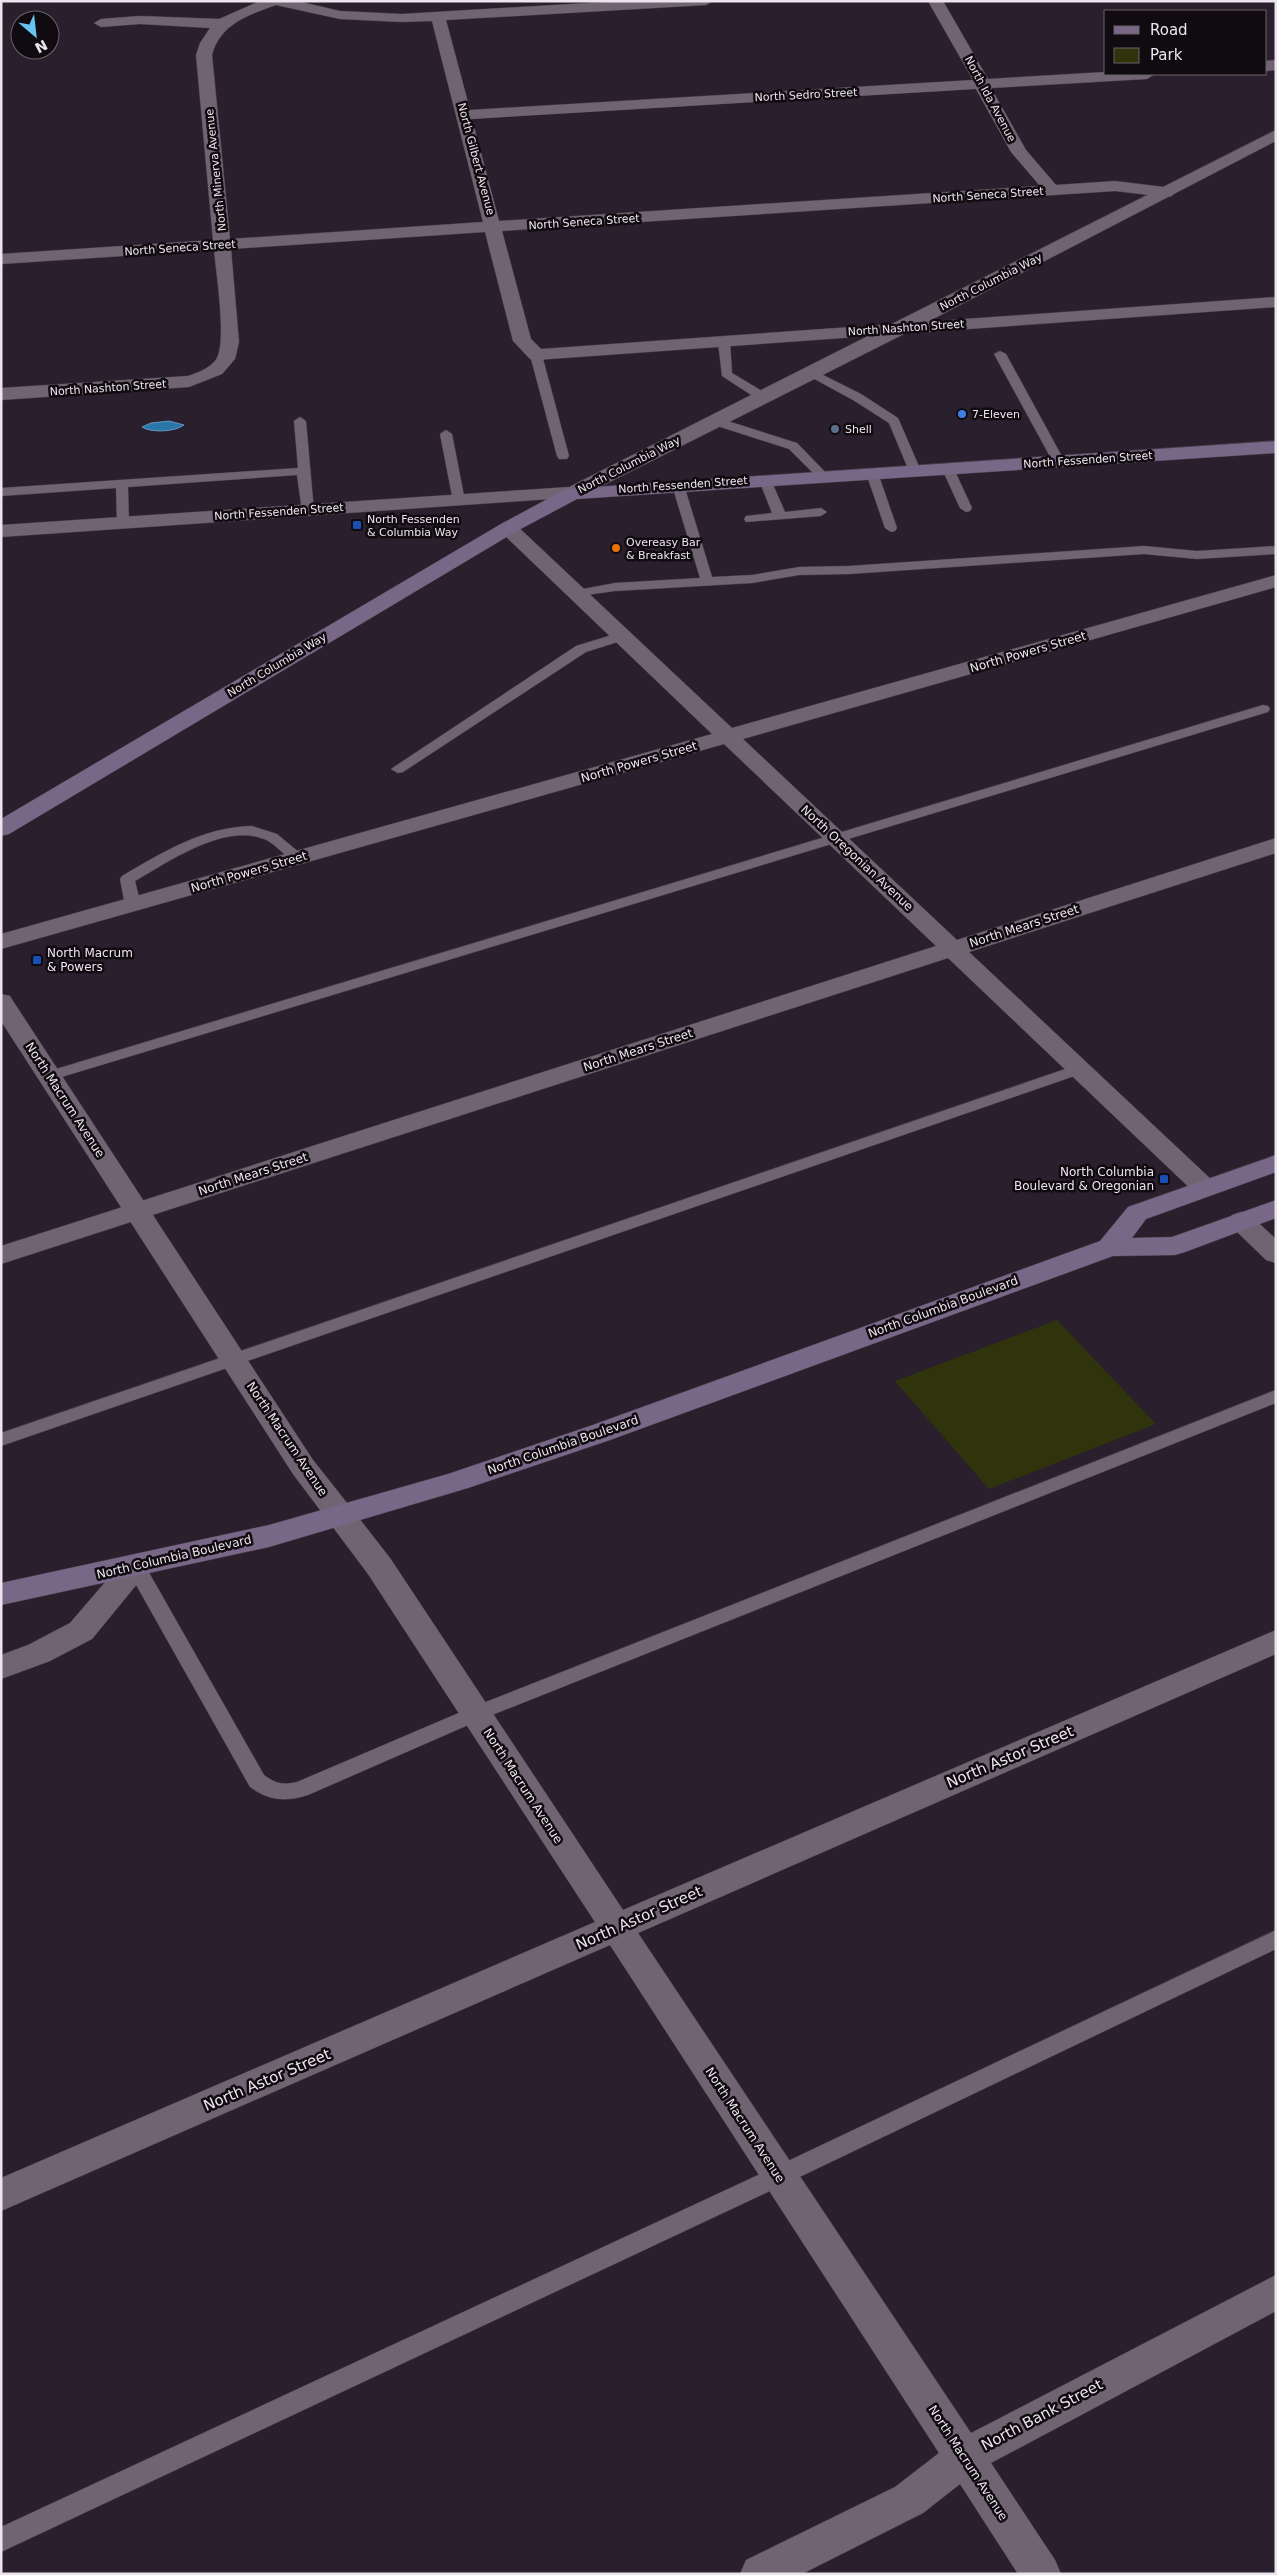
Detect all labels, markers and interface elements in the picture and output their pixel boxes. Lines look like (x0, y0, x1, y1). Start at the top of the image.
north arrow (10, 10, 60, 60)
legend (1104, 10, 1267, 75)
text: Road (1150, 21, 1188, 39)
text: N (32, 37, 50, 56)
text: Park (1150, 46, 1183, 64)
street label: North Ida Avenue (962, 54, 1018, 144)
street label: North Sedro Street (754, 86, 858, 104)
street label: North Gilbert Avenue (455, 101, 497, 217)
street label: North Minerva Avenue (203, 108, 229, 232)
street label: North Seneca Street (932, 185, 1045, 205)
street label: North Seneca Street (528, 212, 641, 232)
street label: North Seneca Street (124, 238, 237, 258)
street label: North Columbia Way (938, 250, 1045, 313)
street label: North Nashton Street (847, 317, 965, 339)
street label: North Nashton Street (49, 377, 167, 399)
marker: 7-Eleven (956, 408, 968, 420)
place label: 7-Eleven (972, 408, 1020, 421)
marker: Shell (829, 423, 841, 435)
place label: Shell (845, 423, 872, 436)
street label: North Columbia Way (576, 433, 683, 496)
street label: North Fessenden Street (1023, 449, 1154, 471)
street label: North Fessenden Street (618, 474, 749, 496)
street label: North Fessenden Street (214, 501, 345, 523)
place label: North Fessenden & Columbia Way (367, 513, 460, 539)
marker: North Fessenden & Columbia Way (351, 519, 363, 531)
place label: Overeasy Bar & Breakfast (626, 536, 701, 562)
marker: Overeasy Bar & Breakfast (610, 542, 622, 554)
street label: North Powers Street (968, 629, 1088, 675)
street label: North Columbia Way (225, 630, 329, 700)
street label: North Powers Street (579, 739, 699, 785)
street label: North Oregonian Avenue (798, 802, 916, 914)
street label: North Powers Street (189, 849, 309, 895)
street label: North Mears Street (968, 902, 1081, 950)
place label: North Macrum & Powers (47, 946, 133, 974)
marker: North Macrum & Powers (31, 954, 43, 966)
street label: North Mears Street (582, 1026, 695, 1074)
street label: North Macrum Avenue (23, 1040, 107, 1160)
street label: North Mears Street (197, 1150, 310, 1198)
place label: North Columbia Boulevard & Oregonian (1014, 1165, 1154, 1193)
marker: North Columbia Boulevard & Oregonian (1158, 1173, 1170, 1185)
street label: North Columbia Boulevard (866, 1273, 1020, 1341)
street label: North Macrum Avenue (244, 1379, 330, 1499)
street label: North Columbia Boulevard (486, 1413, 640, 1477)
street label: North Columbia Boulevard (95, 1532, 253, 1582)
street label: North Astor Street (944, 1722, 1076, 1792)
street label: North Macrum Avenue (481, 1726, 565, 1846)
street label: North Astor Street (573, 1882, 705, 1954)
street label: North Astor Street (201, 2045, 333, 2115)
street label: North Macrum Avenue (703, 2065, 787, 2185)
street label: North Bank Street (978, 2375, 1106, 2455)
street label: North Macrum Avenue (926, 2403, 1010, 2523)

